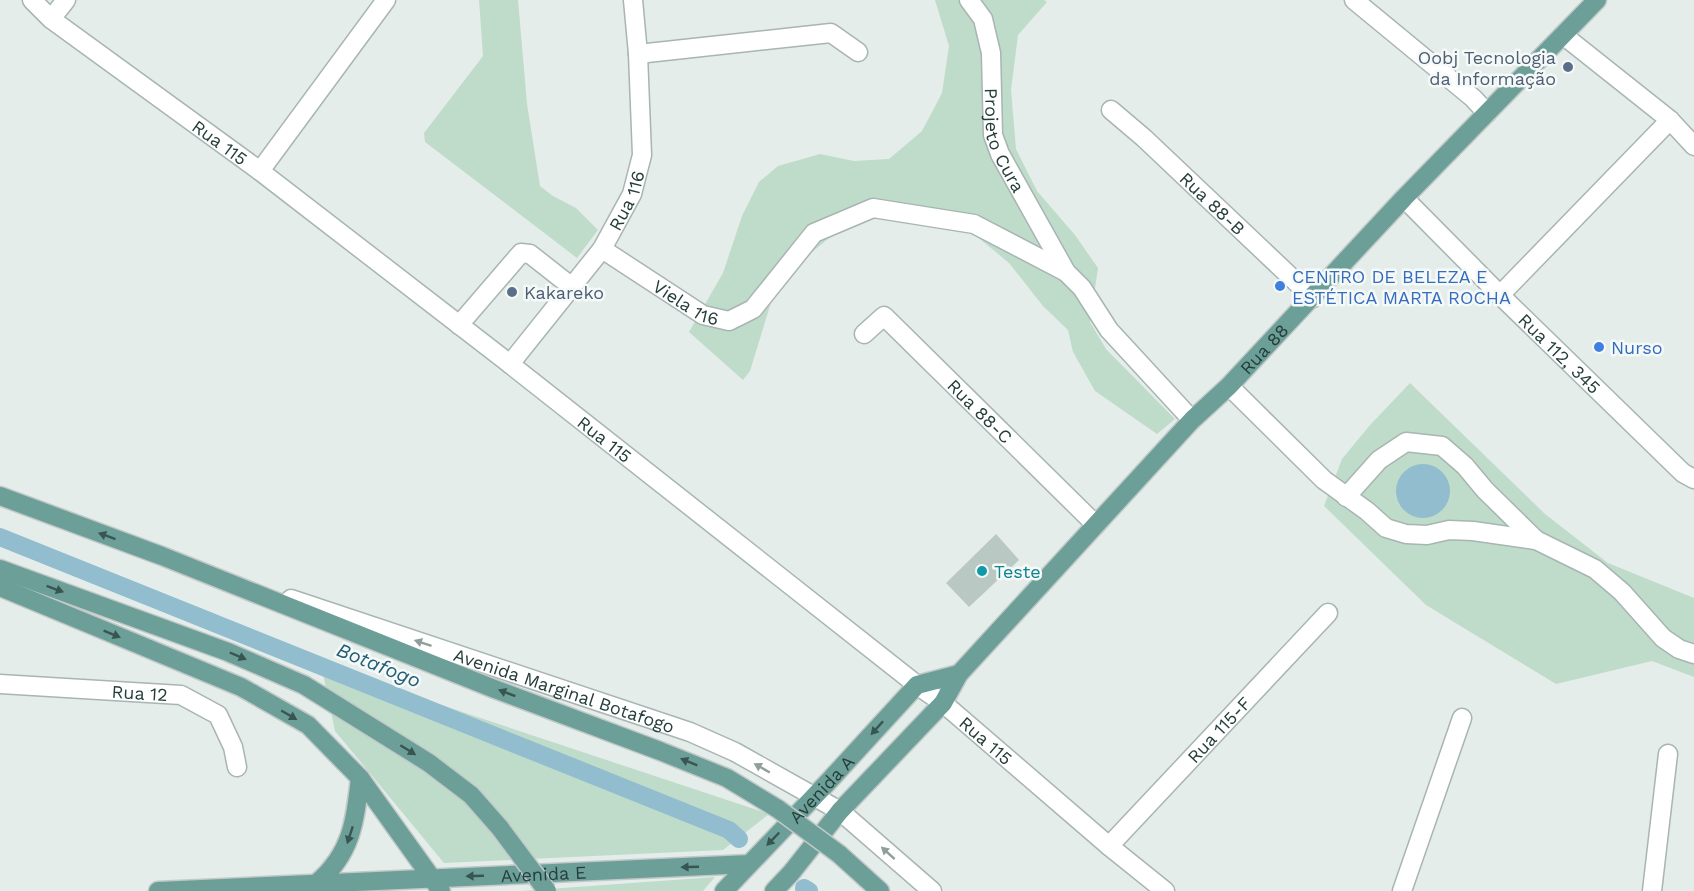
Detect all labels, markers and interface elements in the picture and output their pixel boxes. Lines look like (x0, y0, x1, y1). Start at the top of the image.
place label: Oobj Tecnologia da Informação (1418, 47, 1556, 89)
marker: Oobj Tecnologia da Informação (1561, 60, 1575, 74)
street label: Projeto Cura (981, 88, 1030, 196)
street label: Rua 115 (188, 115, 252, 169)
street label: Rua 88-B (1176, 167, 1250, 239)
street label: Rua 116 (604, 168, 648, 234)
place label: CENTRO DE BELEZA E ESTÉTICA MARTA ROCHA (1292, 266, 1511, 308)
street label: Viela 116 (649, 275, 721, 329)
marker: CENTRO DE BELEZA E ESTÉTICA MARTA ROCHA (1273, 279, 1287, 293)
place label: Kakareko (524, 282, 604, 303)
marker: Kakareko (505, 285, 519, 299)
street label: Rua 112, 345 (1515, 309, 1605, 398)
street label: Rua 88 (1235, 319, 1292, 378)
place label: Nurso (1611, 337, 1662, 358)
marker: Nurso (1592, 340, 1606, 354)
street label: Rua 88-C (943, 374, 1017, 447)
street label: Rua 115 (574, 411, 636, 467)
one-way arrow (98, 531, 116, 540)
place label: Teste (994, 561, 1041, 582)
marker: Teste (975, 564, 989, 578)
one-way arrow (46, 584, 64, 594)
one-way arrow (103, 629, 121, 639)
water label: Botafogo (333, 637, 425, 693)
one-way arrow (414, 638, 432, 648)
street label: Avenida Marginal Botafogo (451, 644, 677, 737)
one-way arrow (229, 652, 247, 661)
street label: Rua 12 (111, 680, 168, 705)
one-way arrow (498, 688, 516, 697)
street label: Rua 115-F (1182, 692, 1255, 767)
one-way arrow (281, 709, 297, 720)
street label: Rua 115 (955, 712, 1017, 769)
one-way arrow (871, 720, 884, 735)
one-way arrow (400, 744, 416, 755)
street label: Avenida A (784, 750, 858, 827)
one-way arrow (680, 757, 698, 766)
one-way arrow (754, 763, 770, 774)
one-way arrow (345, 826, 354, 844)
one-way arrow (767, 831, 780, 846)
one-way arrow (881, 847, 896, 860)
street label: Avenida E (500, 861, 587, 886)
one-way arrow (681, 862, 700, 871)
one-way arrow (465, 871, 484, 881)

